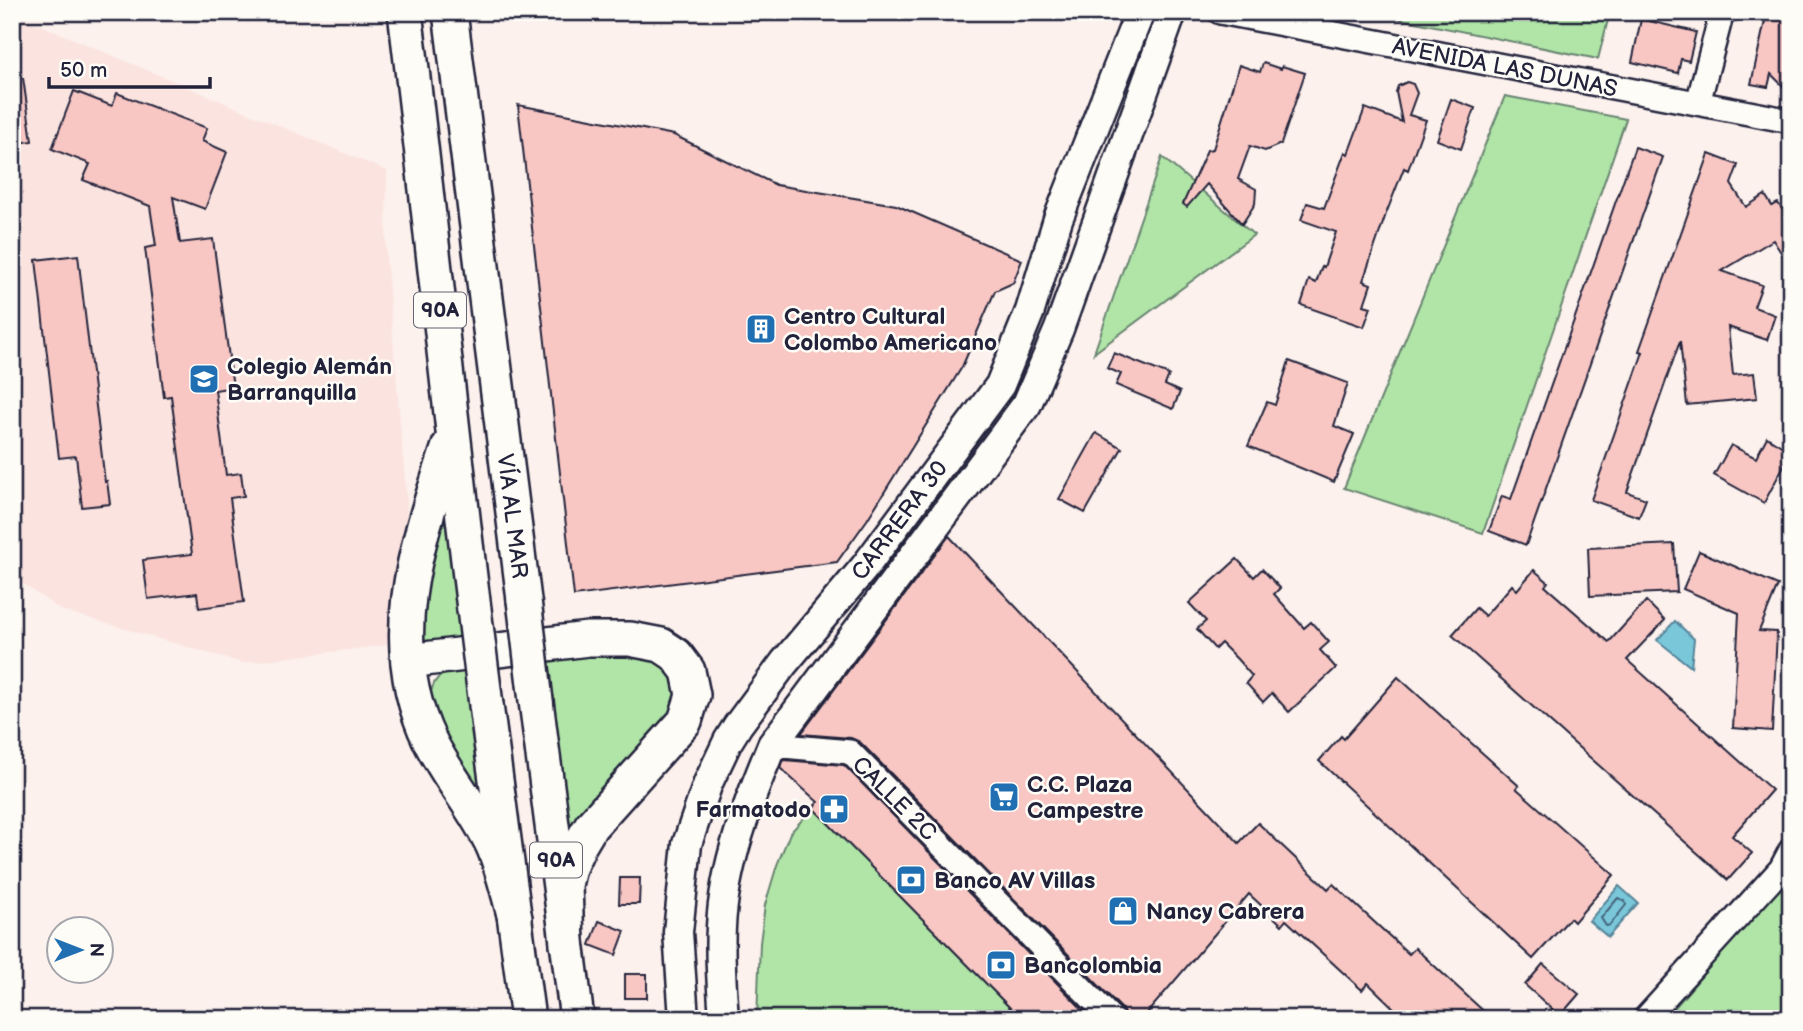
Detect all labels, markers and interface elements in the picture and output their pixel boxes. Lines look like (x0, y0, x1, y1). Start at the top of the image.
street label: AVENIDA LAS DUNAS (1390, 32, 1620, 104)
scale bar (49, 46, 210, 90)
text: 50 m (60, 58, 107, 83)
road number: 90A (414, 292, 466, 328)
place label: Centro Cultural Colombo Americano (784, 303, 997, 357)
building icon: Centro Cultural Colombo Americano (744, 312, 778, 346)
place label: Colegio Alemán Barranquilla (227, 353, 392, 407)
school or university icon: Colegio Alemán Barranquilla (187, 362, 221, 396)
street label: VÍA AL MAR (490, 452, 534, 580)
street label: CARRERA 30 (846, 455, 954, 586)
street label: CALLE 2C (846, 751, 942, 847)
place label: C.C. Plaza Campestre (1027, 771, 1143, 825)
supermarket icon: C.C. Plaza Campestre (987, 780, 1021, 814)
pharmacy icon: Farmatodo (817, 792, 851, 826)
place label: Farmatodo (696, 796, 811, 824)
road number: 90A (530, 842, 582, 878)
bank icon: Banco AV Villas (894, 863, 928, 897)
place label: Banco AV Villas (934, 867, 1095, 895)
shop icon: Nancy Cabrera (1106, 894, 1140, 928)
place label: Nancy Cabrera (1146, 898, 1305, 926)
north arrow (46, 916, 116, 986)
text: N (84, 943, 107, 957)
bank icon: Bancolombia (984, 948, 1018, 982)
place label: Bancolombia (1024, 952, 1162, 980)

